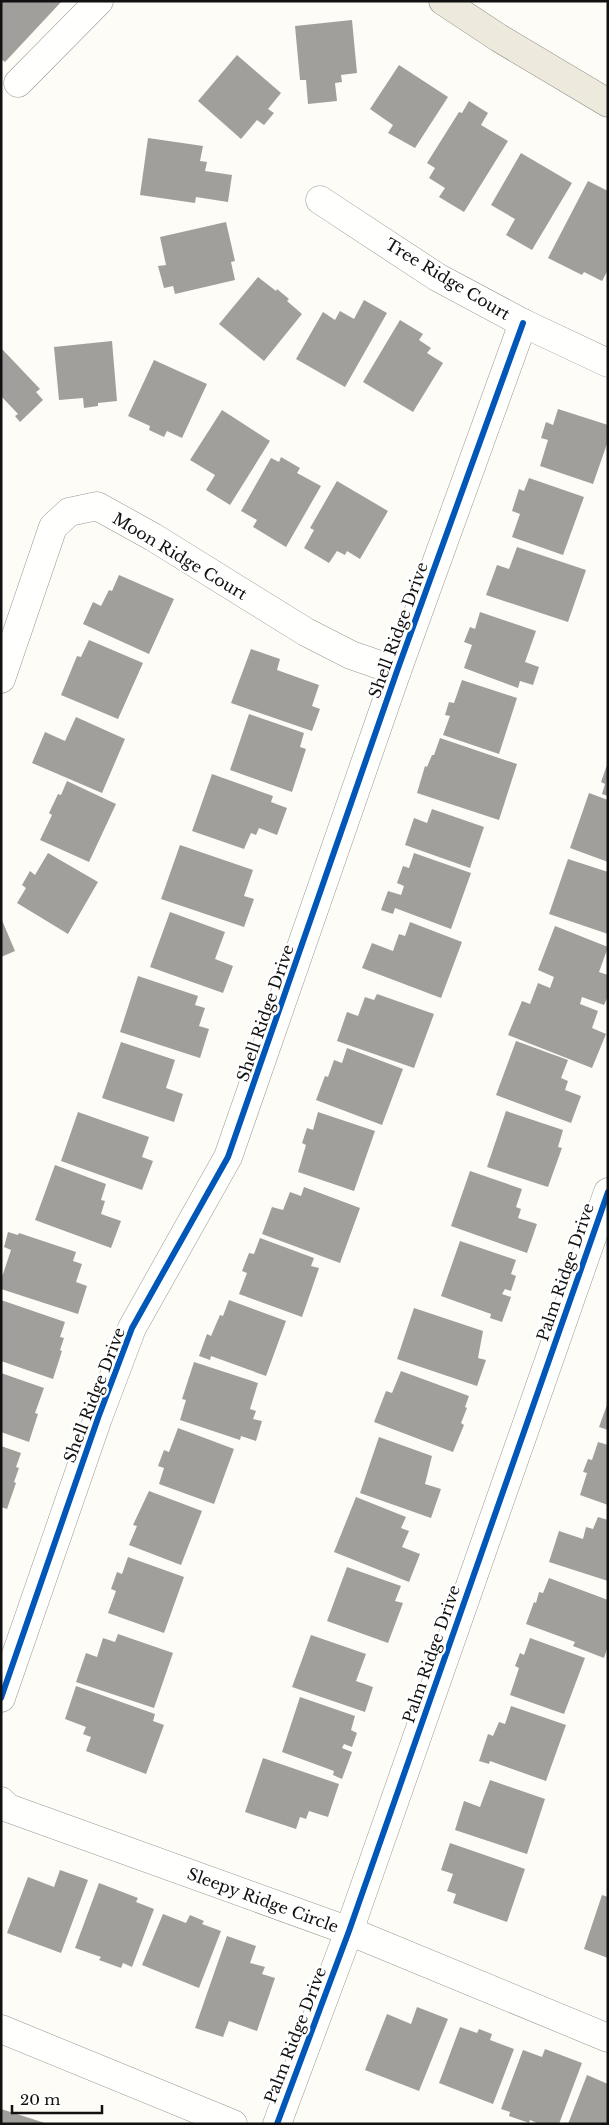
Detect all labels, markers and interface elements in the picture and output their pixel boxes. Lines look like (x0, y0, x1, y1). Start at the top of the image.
street label: Tree Ridge Court (382, 234, 514, 324)
street label: Moon Ridge Court (109, 508, 251, 604)
street label: Shell Ridge Drive (364, 559, 432, 701)
street label: Shell Ridge Drive (232, 942, 298, 1084)
street label: Palm Ridge Drive (532, 1200, 598, 1344)
street label: Shell Ridge Drive (59, 1324, 129, 1466)
street label: Palm Ridge Drive (398, 1582, 464, 1726)
street label: Sleepy Ridge Circle (185, 1863, 341, 1937)
street label: Palm Ridge Drive (260, 1964, 330, 2106)
scale bar (12, 2082, 102, 2114)
text: 20 m (20, 2090, 60, 2109)

